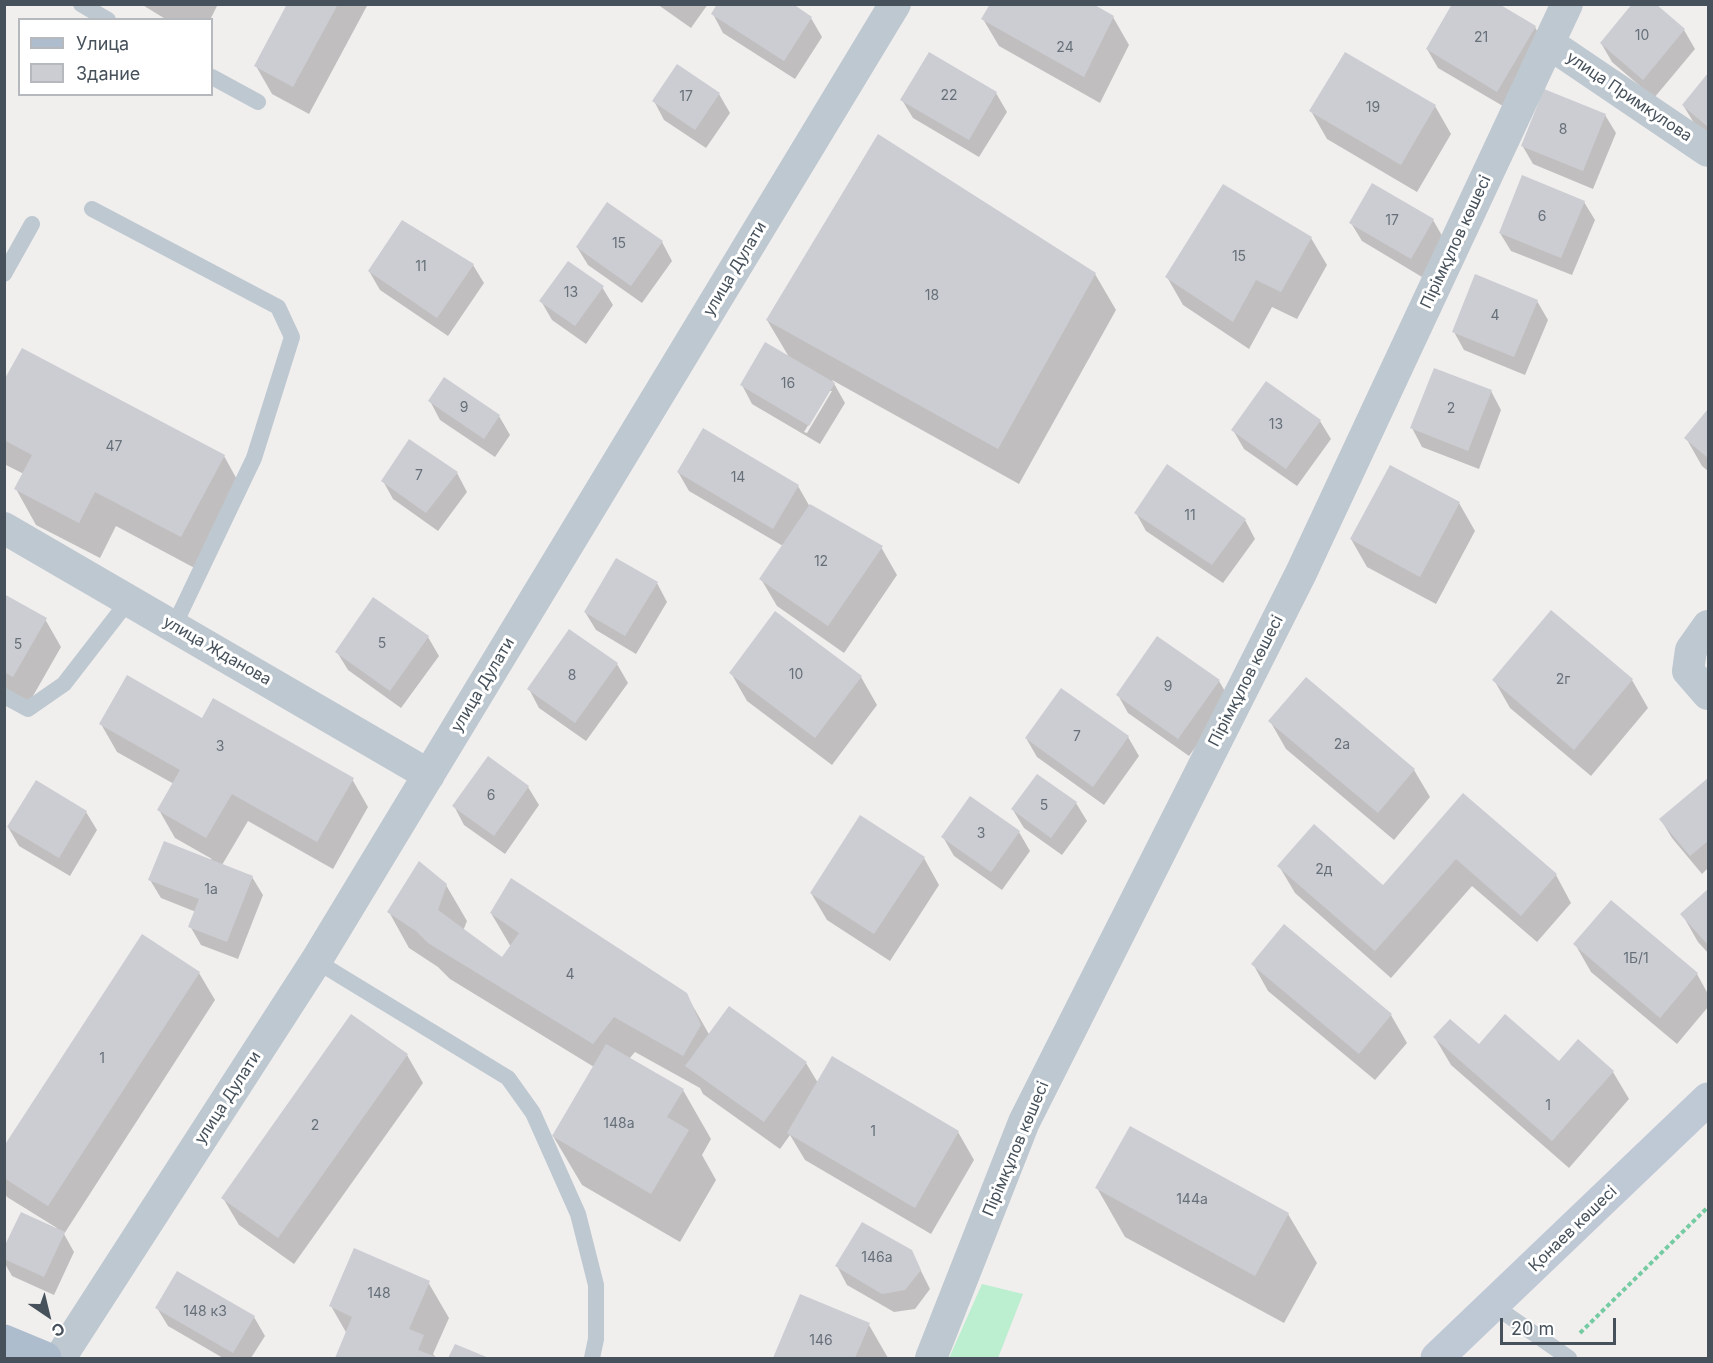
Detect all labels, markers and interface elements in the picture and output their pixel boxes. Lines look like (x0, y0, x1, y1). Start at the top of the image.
legend (18, 18, 213, 96)
house number: 10 (1635, 28, 1649, 44)
house number: 21 (1474, 30, 1488, 46)
text: Улица (76, 33, 129, 54)
house number: 24 (1056, 40, 1074, 56)
street label: улица Примкулова (1563, 48, 1695, 146)
text: Здание (76, 63, 140, 84)
house number: 22 (940, 88, 958, 104)
house number: 17 (679, 89, 693, 105)
house number: 19 (1366, 100, 1380, 116)
house number: 8 (1559, 122, 1567, 138)
street label: Пірімқұлов көшесі (1417, 172, 1495, 312)
house number: 6 (1538, 209, 1546, 225)
house number: 17 (1385, 213, 1399, 229)
street label: улица Дулати (699, 218, 771, 320)
house number: 15 (612, 236, 626, 252)
house number: 15 (1232, 249, 1246, 265)
house number: 11 (415, 259, 427, 275)
house number: 13 (564, 285, 578, 301)
house number: 18 (925, 288, 939, 304)
house number: 4 (1490, 308, 1500, 324)
house number: 16 (781, 376, 795, 392)
house number: 9 (460, 400, 468, 416)
house number: 2 (1447, 401, 1455, 417)
house number: 13 (1269, 417, 1283, 433)
house number: 47 (106, 439, 122, 455)
house number: 7 (415, 468, 423, 484)
house number: 14 (731, 470, 745, 486)
house number: 11 (1184, 508, 1196, 524)
house number: 12 (814, 554, 828, 570)
street label: улица Жданова (160, 612, 274, 690)
street label: Пірімқұлов көшесі (1205, 612, 1287, 750)
street label: улица Дулати (447, 634, 519, 736)
house number: 5 (378, 636, 386, 652)
house number: 5 (14, 637, 22, 653)
house number: 10 (789, 667, 803, 683)
house number: 8 (568, 668, 576, 684)
house number: 2г (1556, 672, 1570, 688)
house number: 9 (1164, 679, 1172, 695)
house number: 7 (1073, 729, 1081, 745)
house number: 2а (1334, 737, 1350, 753)
house number: 3 (216, 739, 224, 755)
house number: 6 (487, 788, 495, 804)
house number: 5 (1040, 798, 1048, 814)
house number: 3 (977, 826, 985, 842)
house number: 2д (1315, 862, 1333, 878)
house number: 1а (204, 882, 218, 898)
house number: 1Б/1 (1623, 951, 1649, 967)
house number: 4 (565, 967, 575, 983)
street label: улица Дулати (191, 1048, 265, 1148)
house number: 1 (99, 1051, 105, 1067)
street label: Пірімқұлов көшесі (979, 1079, 1053, 1219)
house number: 1 (1545, 1098, 1551, 1114)
house number: 148а (603, 1116, 635, 1132)
house number: 2 (311, 1118, 319, 1134)
house number: 1 (870, 1124, 876, 1140)
street label: Қонаев көшесі (1525, 1182, 1621, 1276)
house number: 144а (1176, 1192, 1208, 1208)
house number: 146а (861, 1250, 893, 1266)
north arrow (18, 1285, 78, 1345)
house number: 148 (367, 1286, 391, 1302)
house number: 148 к3 (183, 1304, 227, 1320)
scale bar (1503, 1306, 1618, 1344)
text: С (48, 1318, 69, 1341)
text: 20 m (1511, 1318, 1554, 1339)
house number: 146 (809, 1333, 833, 1349)

